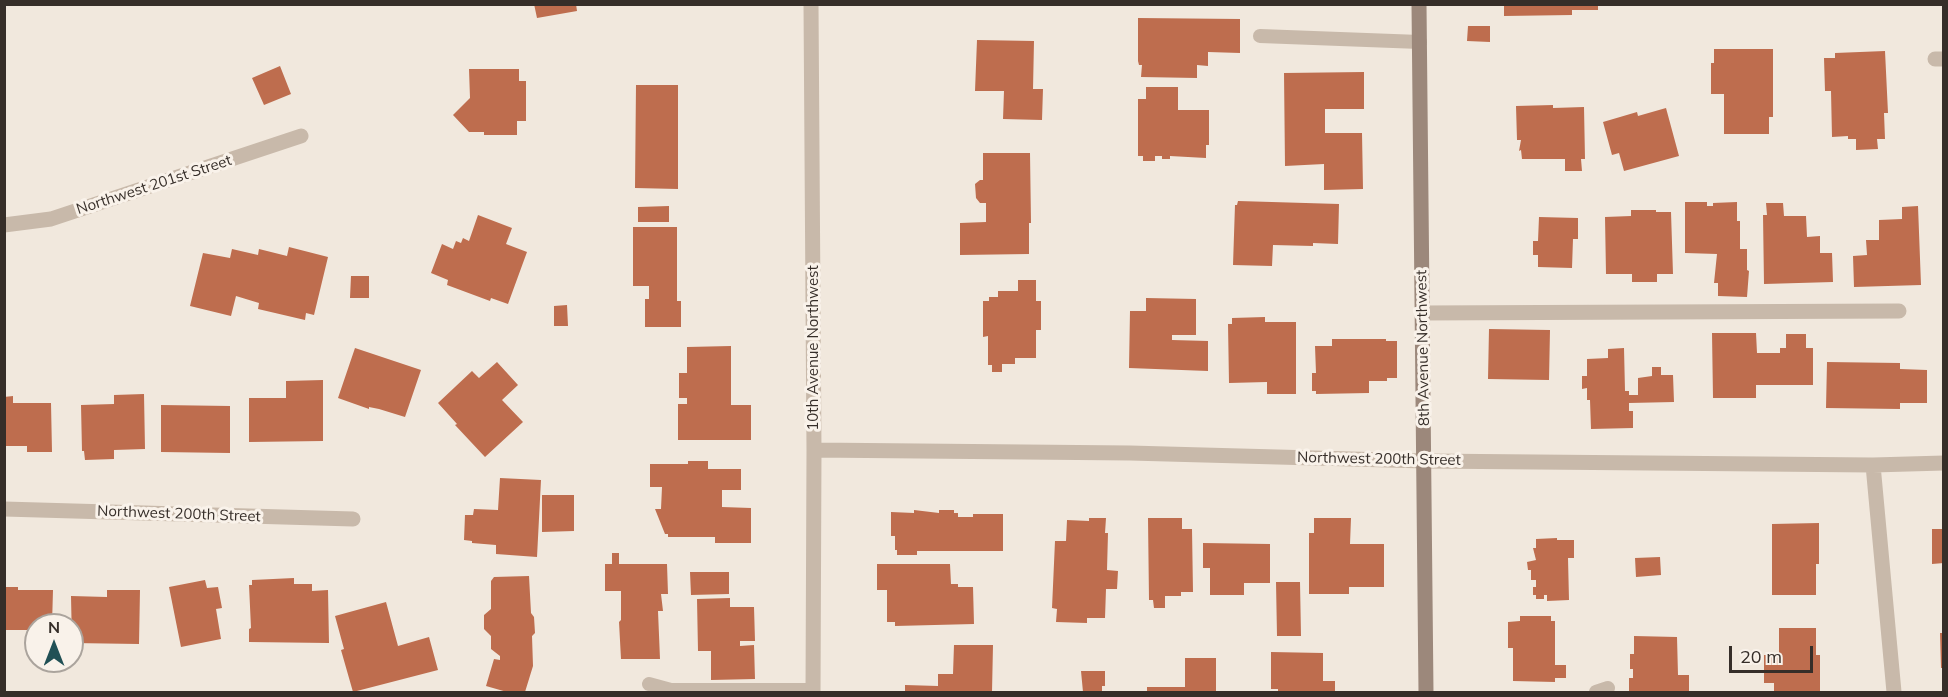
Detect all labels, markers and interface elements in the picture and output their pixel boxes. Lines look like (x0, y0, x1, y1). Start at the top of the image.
street label: Northwest 201st Street (74, 151, 234, 219)
street label: 10th Avenue Northwest (804, 265, 822, 431)
street label: 8th Avenue Northwest (1413, 270, 1433, 426)
street label: Northwest 200th Street (1297, 449, 1461, 469)
street label: Northwest 200th Street (97, 502, 261, 526)
north arrow (24, 613, 84, 673)
text: N (48, 617, 60, 637)
scale bar (1732, 634, 1816, 672)
text: 20 m (1740, 645, 1782, 668)

